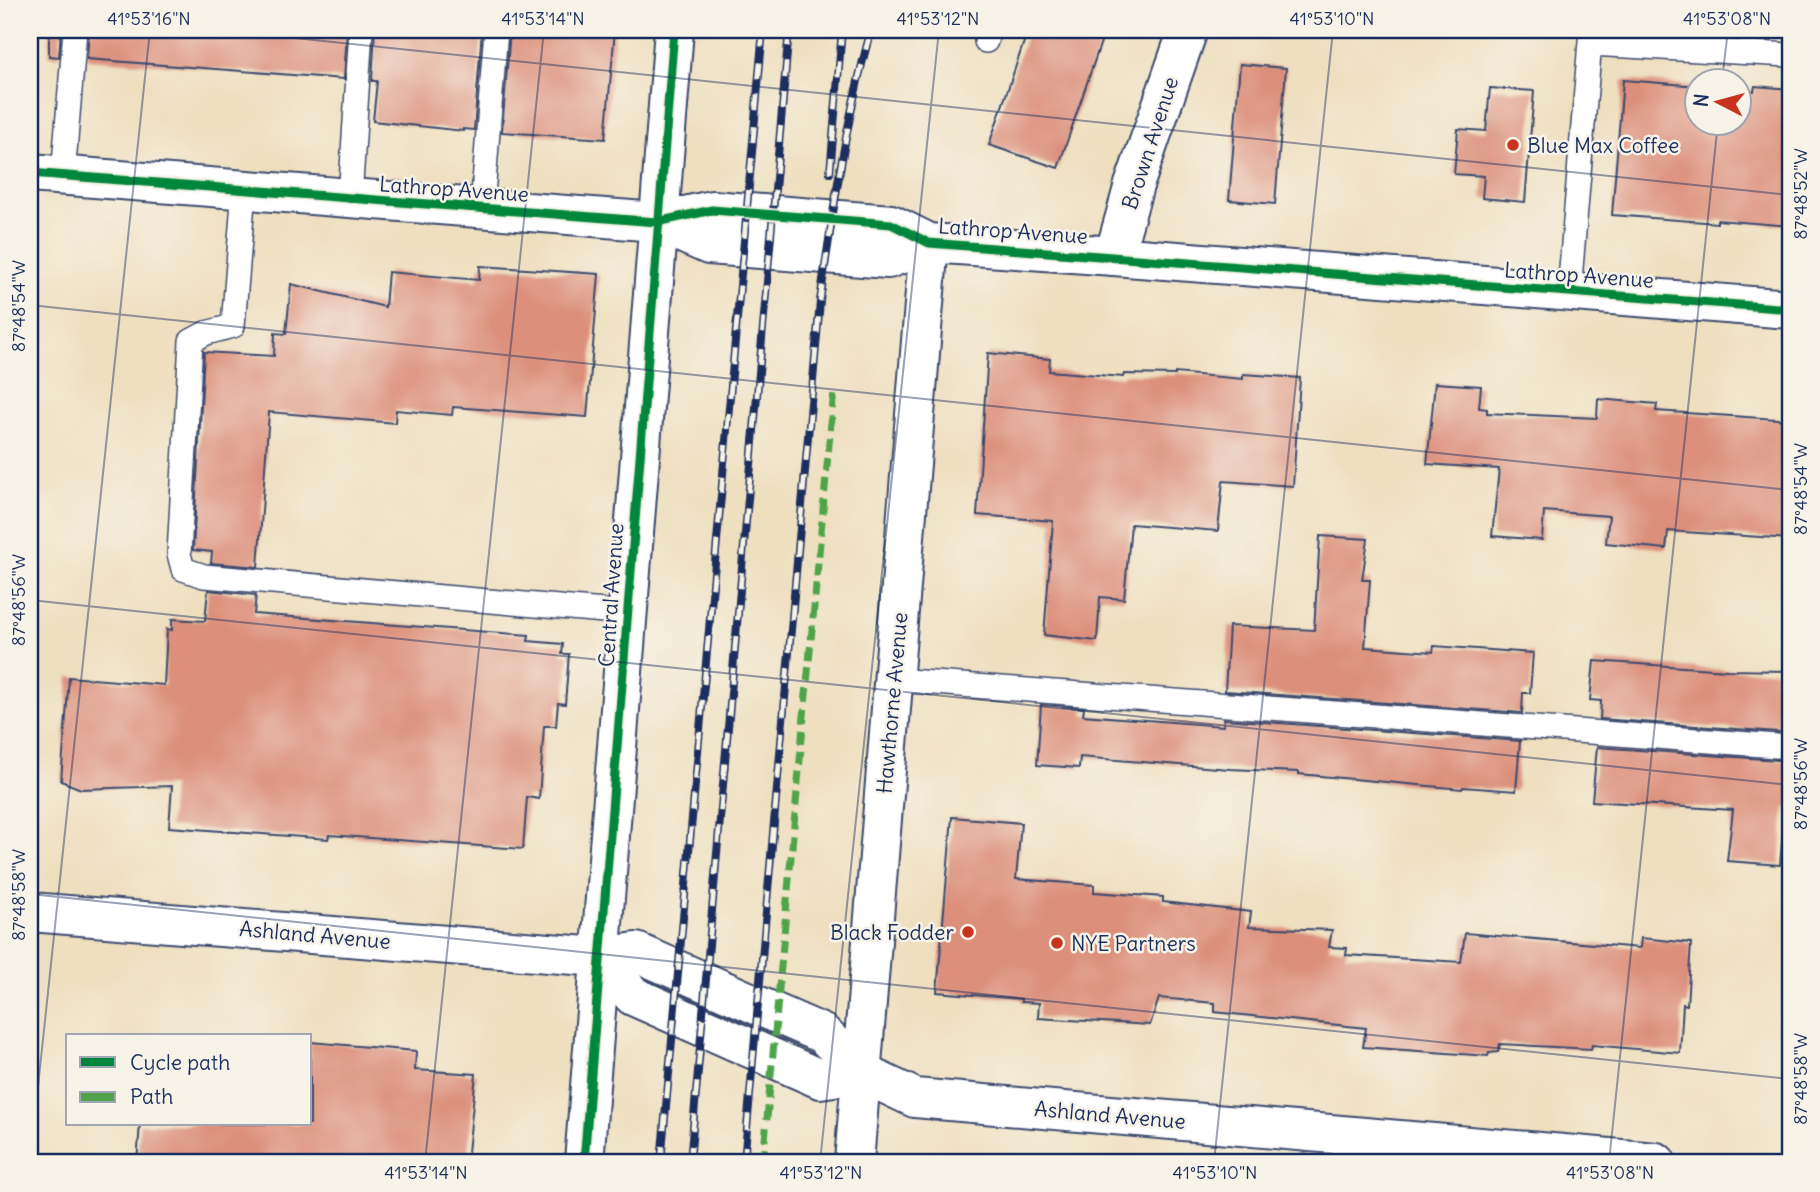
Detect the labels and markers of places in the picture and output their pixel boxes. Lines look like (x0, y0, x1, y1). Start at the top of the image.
place label: Blue Max Coffee (1527, 132, 1679, 159)
marker: Blue Max Coffee (1505, 137, 1521, 153)
place label: Black Fodder (830, 919, 954, 946)
marker: Black Fodder (960, 924, 976, 940)
place label: NYE Partners (1071, 930, 1196, 957)
marker: NYE Partners (1049, 935, 1065, 951)

